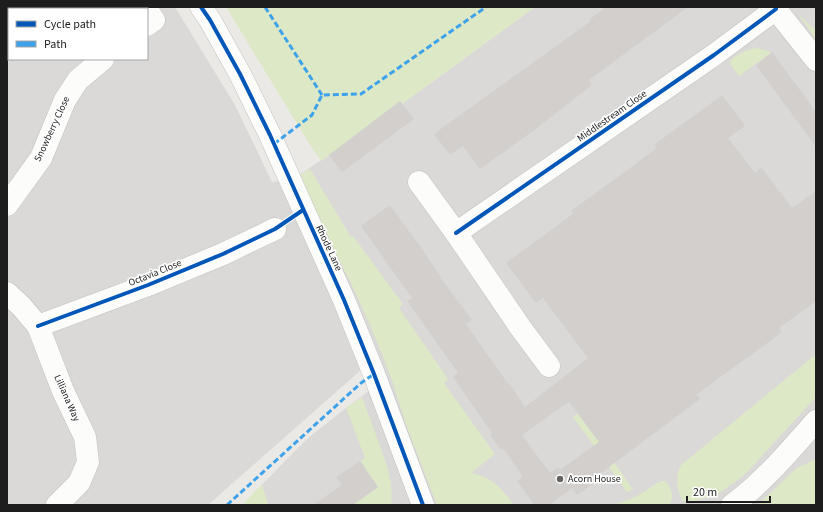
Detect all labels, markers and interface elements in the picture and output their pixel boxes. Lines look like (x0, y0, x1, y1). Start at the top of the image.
legend (8, 8, 148, 60)
text: Cycle path (44, 16, 96, 33)
text: Path (44, 36, 67, 53)
street label: Middlestream Close (574, 87, 650, 145)
street label: Snowberry Close (31, 94, 73, 164)
street label: Rhode Lane (312, 223, 346, 273)
street label: Octavia Close (126, 256, 184, 290)
street label: Lilliana Way (50, 372, 84, 424)
place label: Acorn House (568, 472, 621, 486)
marker: Acorn House (555, 474, 565, 484)
scale bar (687, 478, 770, 504)
text: 20 m (693, 484, 717, 501)

